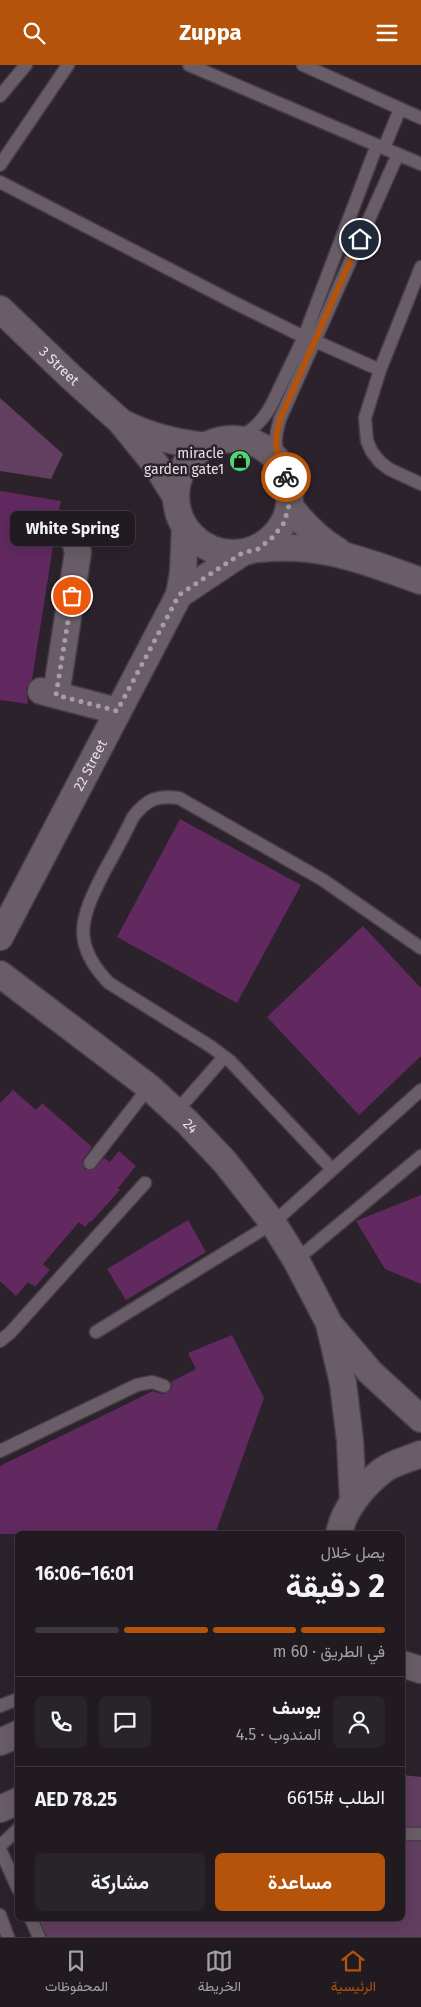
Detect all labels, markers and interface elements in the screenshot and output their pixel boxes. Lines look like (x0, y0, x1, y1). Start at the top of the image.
icon: search (20, 19, 48, 47)
text: Zuppa (179, 19, 242, 46)
icon: menu (373, 19, 401, 47)
pin (339, 218, 381, 260)
icon: home (346, 225, 374, 253)
street label: 3 Street (35, 343, 83, 390)
place label: miracle garden gate1 (144, 445, 224, 478)
shop icon: miracle garden gate1 (228, 449, 252, 473)
courier (261, 452, 311, 502)
icon: bike (272, 463, 300, 491)
callout: White Spring (10, 511, 134, 546)
text: White Spring (26, 519, 119, 538)
pin (51, 575, 93, 617)
icon: bag (58, 582, 86, 610)
street label: 22 Street (70, 736, 111, 794)
street label: 24 (179, 1115, 202, 1138)
text: يصل خلال (321, 1543, 385, 1562)
text: 16:01–16:06 (35, 1562, 134, 1585)
text: 2 دقيقة (285, 1567, 385, 1605)
text: في الطريق · 60 m (273, 1642, 385, 1661)
button: phone (35, 1696, 87, 1748)
button: chat (99, 1696, 151, 1748)
text: يوسف (272, 1696, 321, 1719)
button: person (333, 1696, 385, 1748)
text: المندوب · 4.5 (236, 1725, 321, 1744)
text: الطلب #6615 (287, 1786, 385, 1809)
text: AED 78.25 (35, 1788, 117, 1811)
button: مشاركة (35, 1853, 205, 1911)
button: مساعدة (215, 1853, 385, 1911)
tab: المحفوظات (45, 1947, 108, 1999)
tab: الخريطة (198, 1947, 241, 1999)
tab: الرئيسية (331, 1947, 376, 1999)

